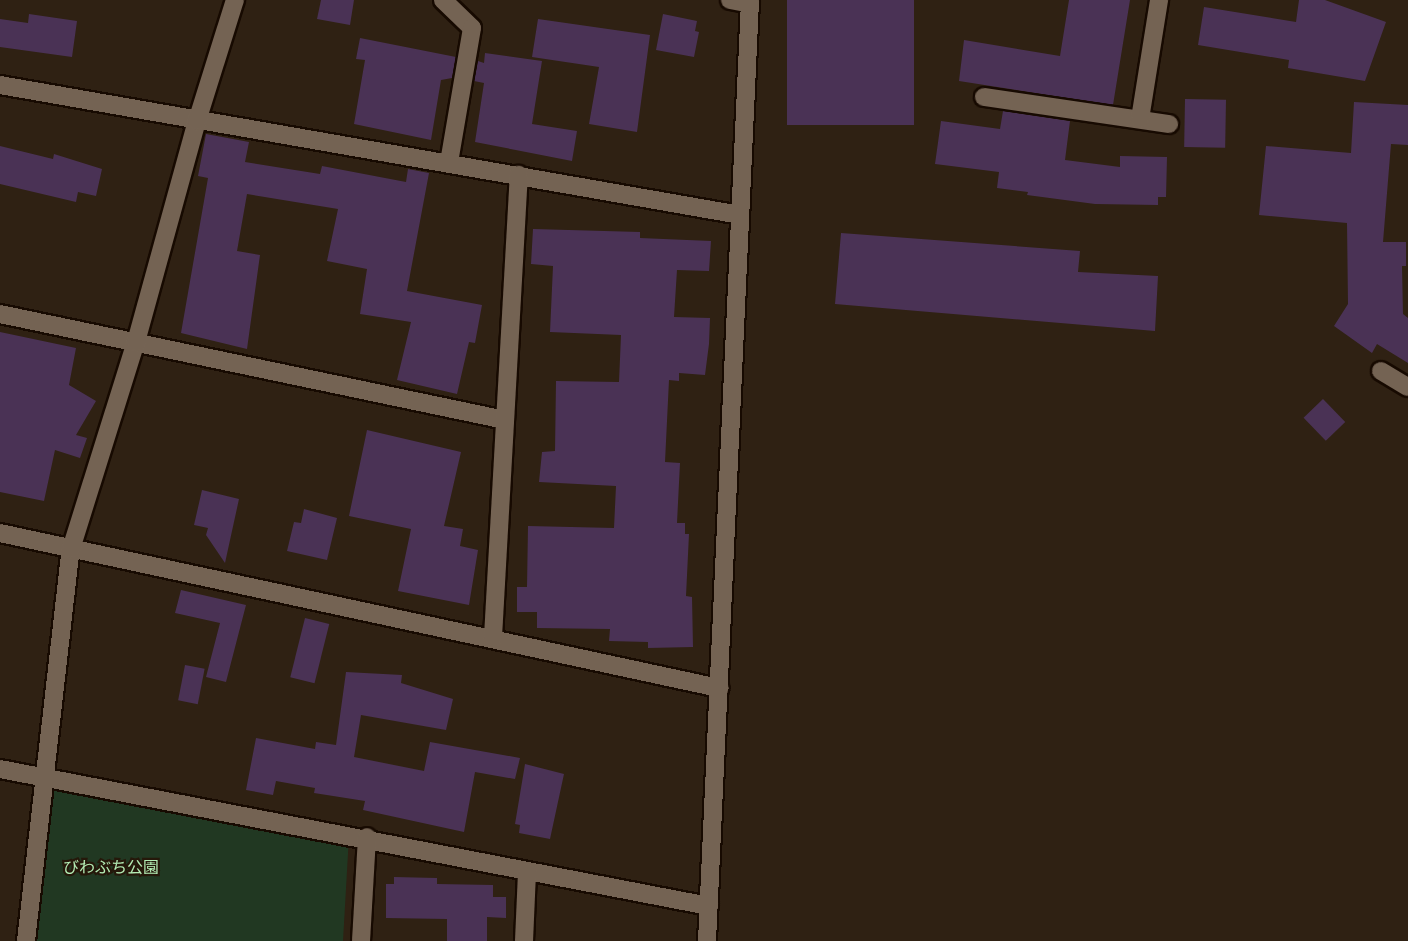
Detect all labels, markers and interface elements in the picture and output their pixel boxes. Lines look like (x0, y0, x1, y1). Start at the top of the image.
park label: びわぶち公園 (63, 858, 159, 878)

